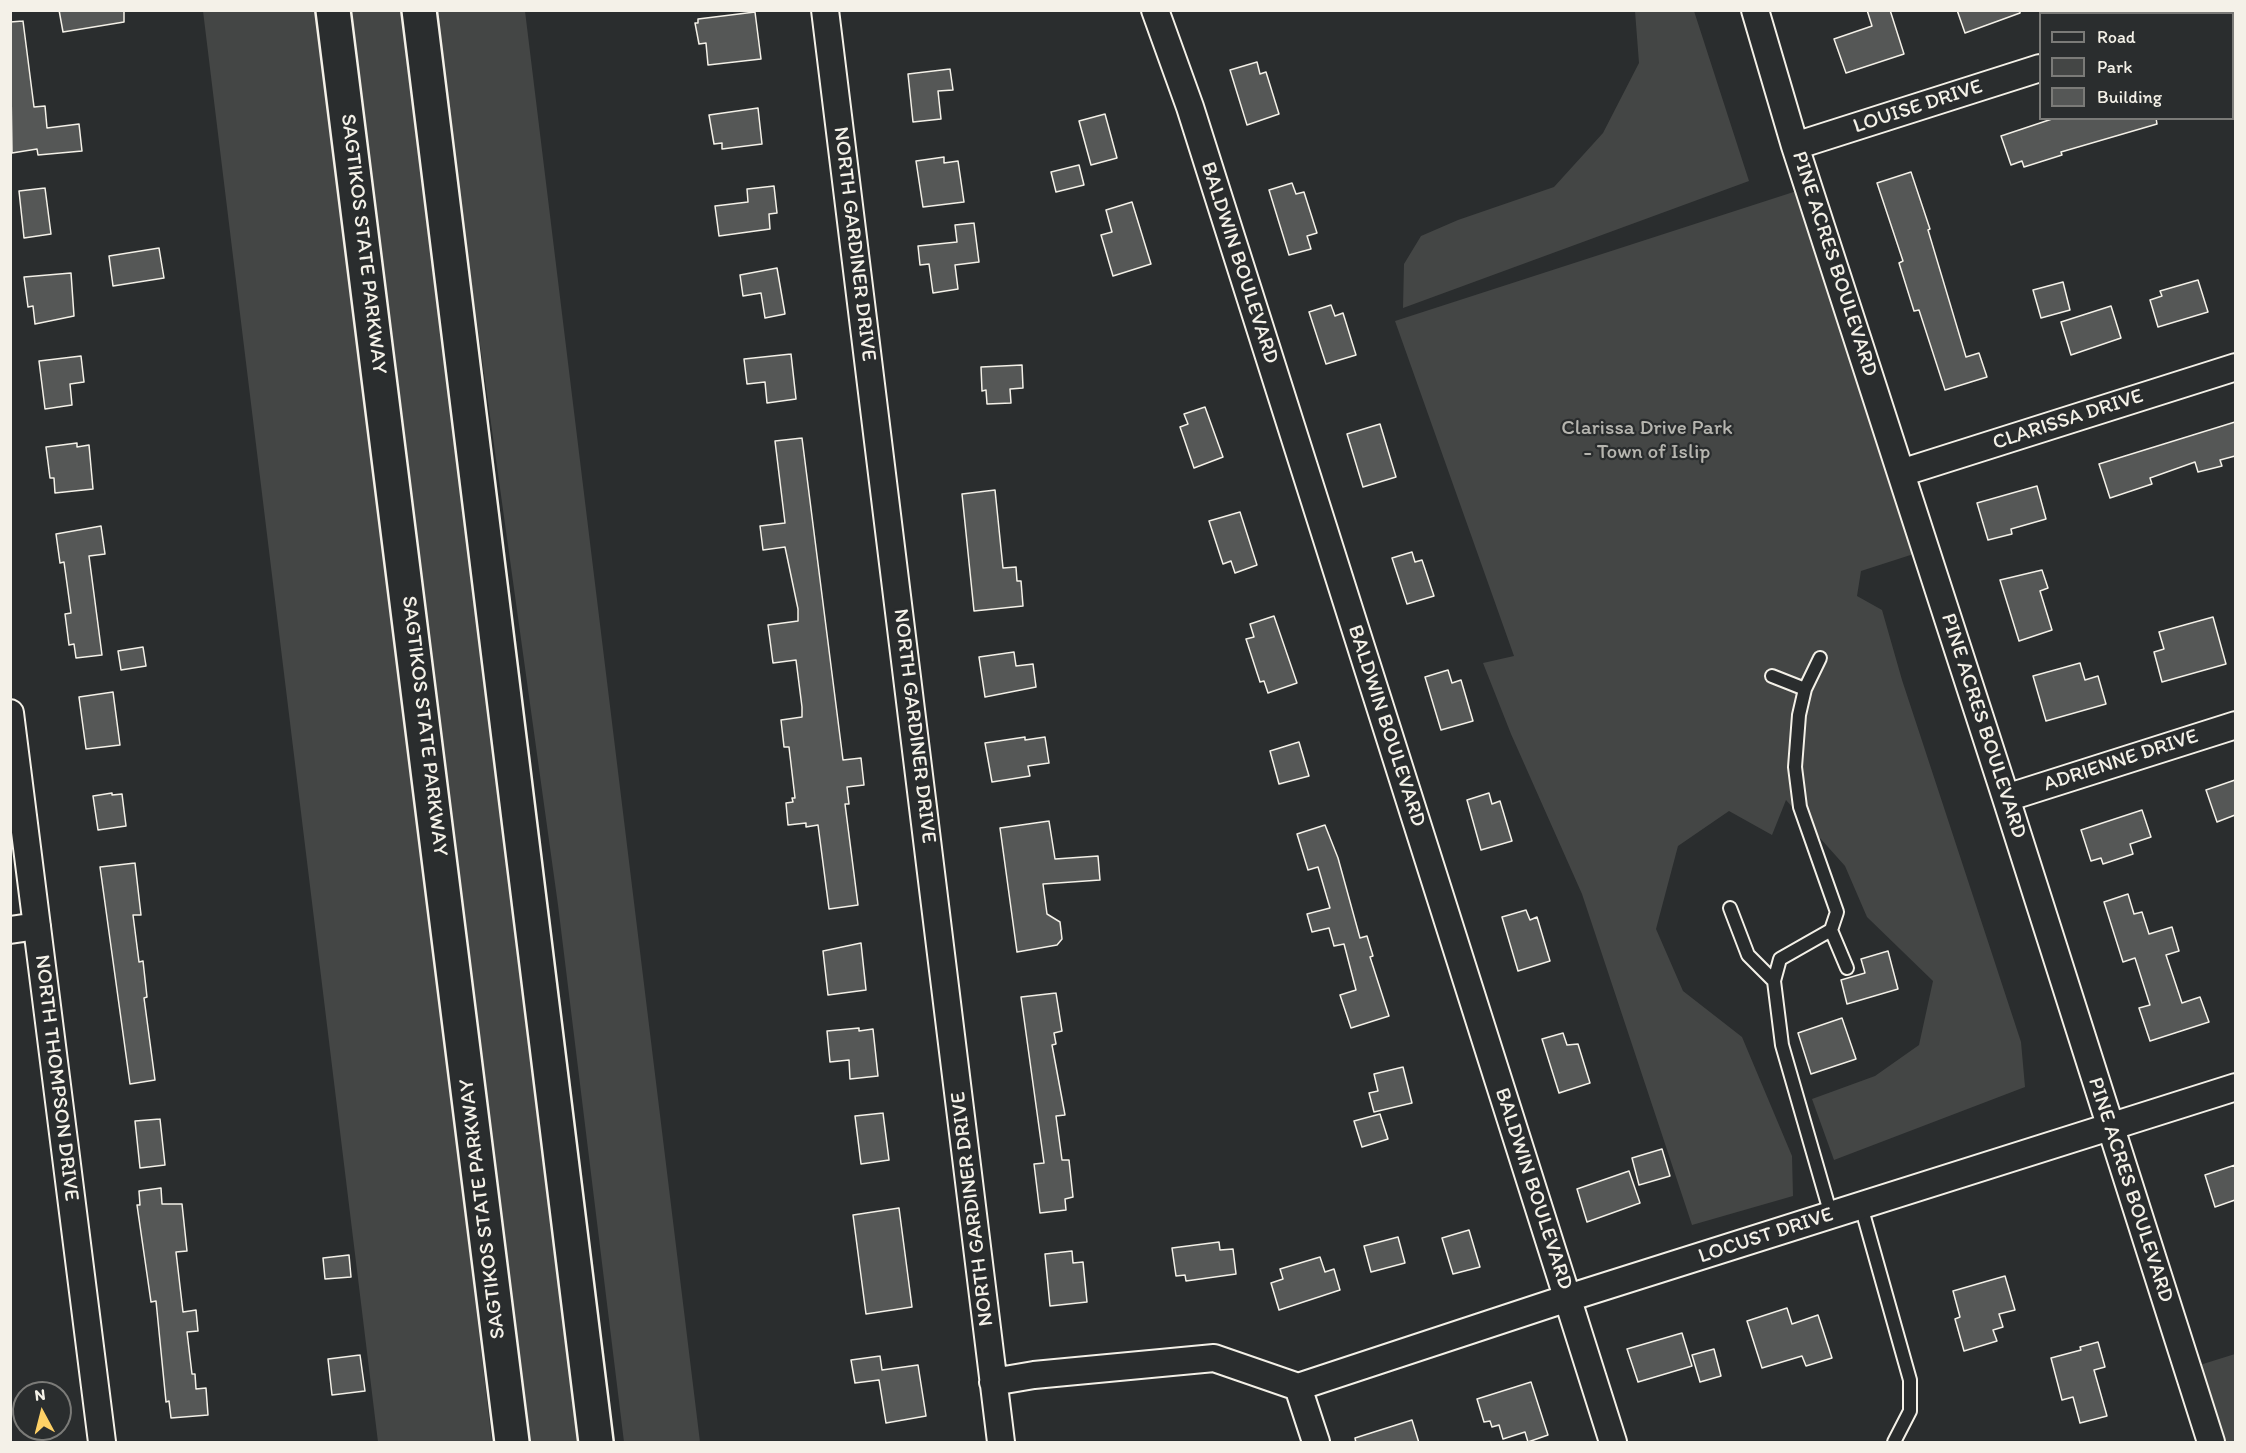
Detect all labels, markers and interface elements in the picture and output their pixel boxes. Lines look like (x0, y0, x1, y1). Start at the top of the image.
legend (2039, 12, 2234, 120)
text: Road (2097, 26, 2136, 48)
text: Park (2097, 56, 2132, 78)
street label: LOUISE DRIVE (1850, 74, 1986, 140)
text: Building (2097, 86, 2162, 108)
street label: SAGTIKOS STATE PARKWAY (335, 112, 391, 376)
street label: NORTH GARDINER DRIVE (827, 125, 881, 363)
street label: PINE ACRES BOULEVARD (1786, 148, 1882, 380)
street label: BALDWIN BOULEVARD (1194, 159, 1284, 367)
street label: CLARISSA DRIVE (1990, 384, 2146, 456)
park label: Clarissa Drive Park - Town of Islip (1561, 416, 1733, 466)
street label: SAGTIKOS STATE PARKWAY (396, 594, 452, 858)
street label: NORTH GARDINER DRIVE (887, 607, 941, 845)
street label: PINE ACRES BOULEVARD (1935, 610, 2031, 842)
street label: BALDWIN BOULEVARD (1341, 622, 1431, 830)
street label: ADRIENNE DRIVE (2041, 724, 2201, 798)
street label: NORTH THOMPSON DRIVE (28, 953, 84, 1203)
street label: PINE ACRES BOULEVARD (2082, 1074, 2178, 1306)
street label: SAGTIKOS STATE PARKWAY (455, 1077, 511, 1341)
street label: BALDWIN BOULEVARD (1488, 1085, 1578, 1293)
street label: NORTH GARDINER DRIVE (946, 1090, 1000, 1328)
street label: LOCUST DRIVE (1695, 1202, 1837, 1270)
north arrow (12, 1381, 72, 1441)
text: N (33, 1385, 47, 1405)

